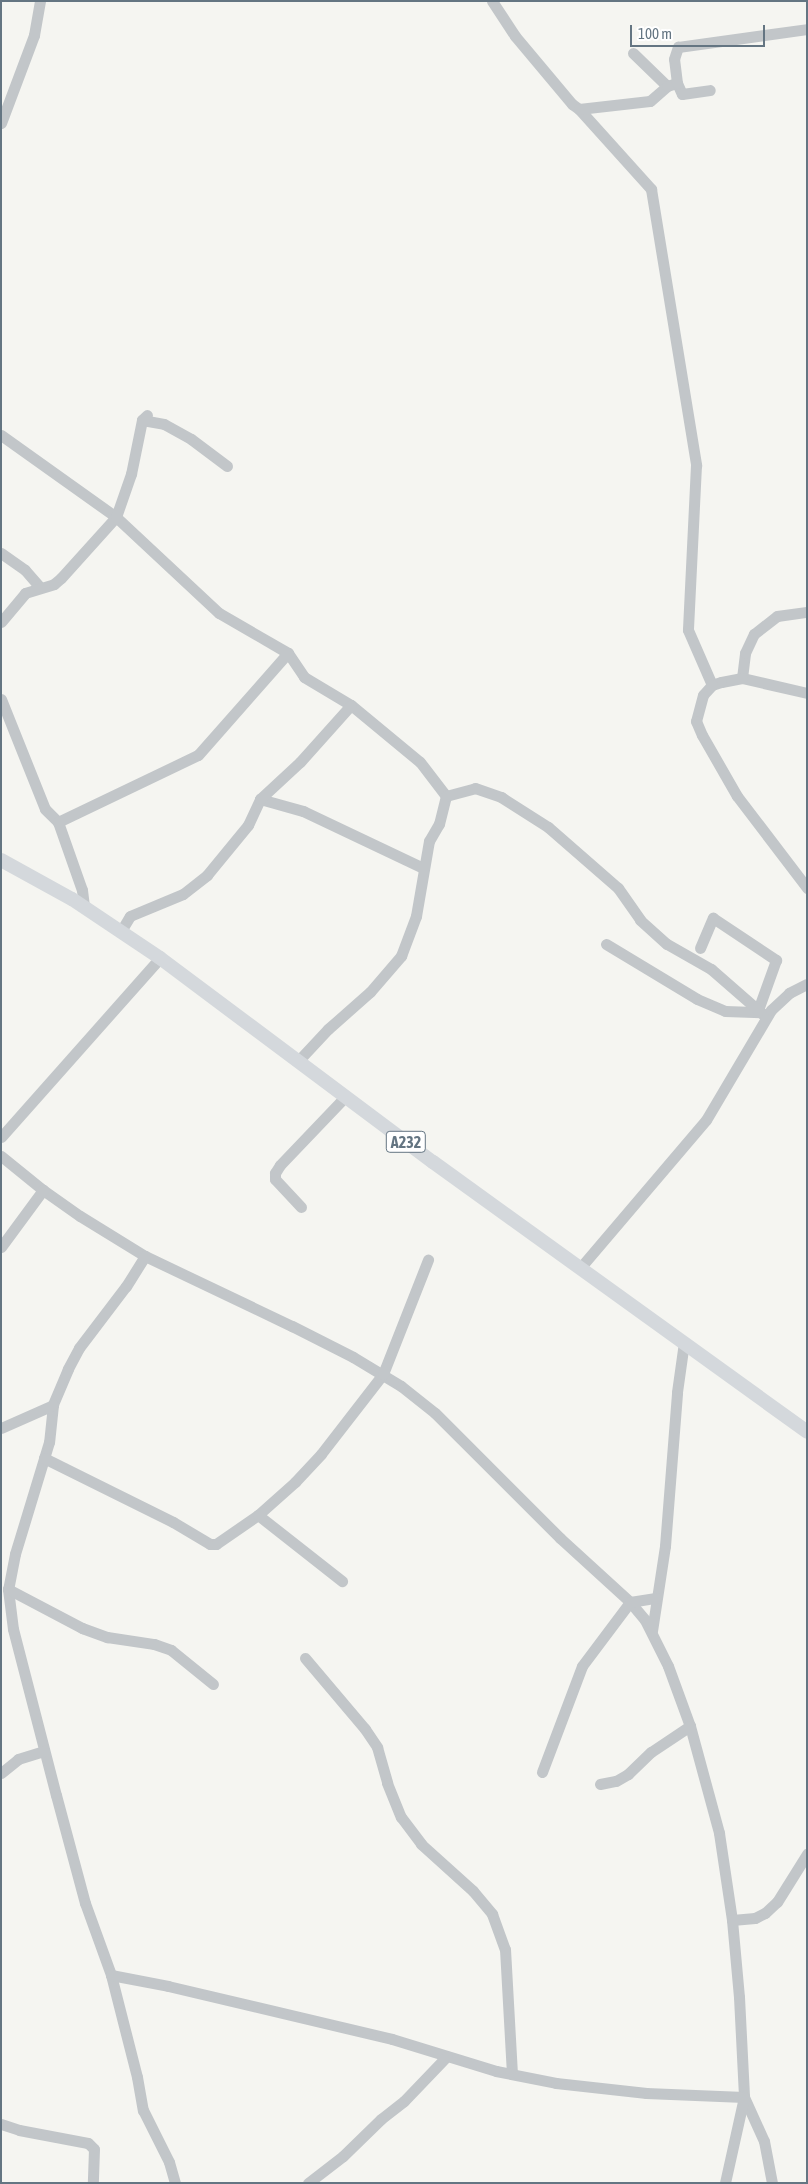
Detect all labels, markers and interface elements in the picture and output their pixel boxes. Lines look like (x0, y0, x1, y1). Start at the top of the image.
scale bar (633, 15, 768, 47)
text: 100 m (638, 25, 672, 42)
road number: A232 (385, 1128, 427, 1156)

